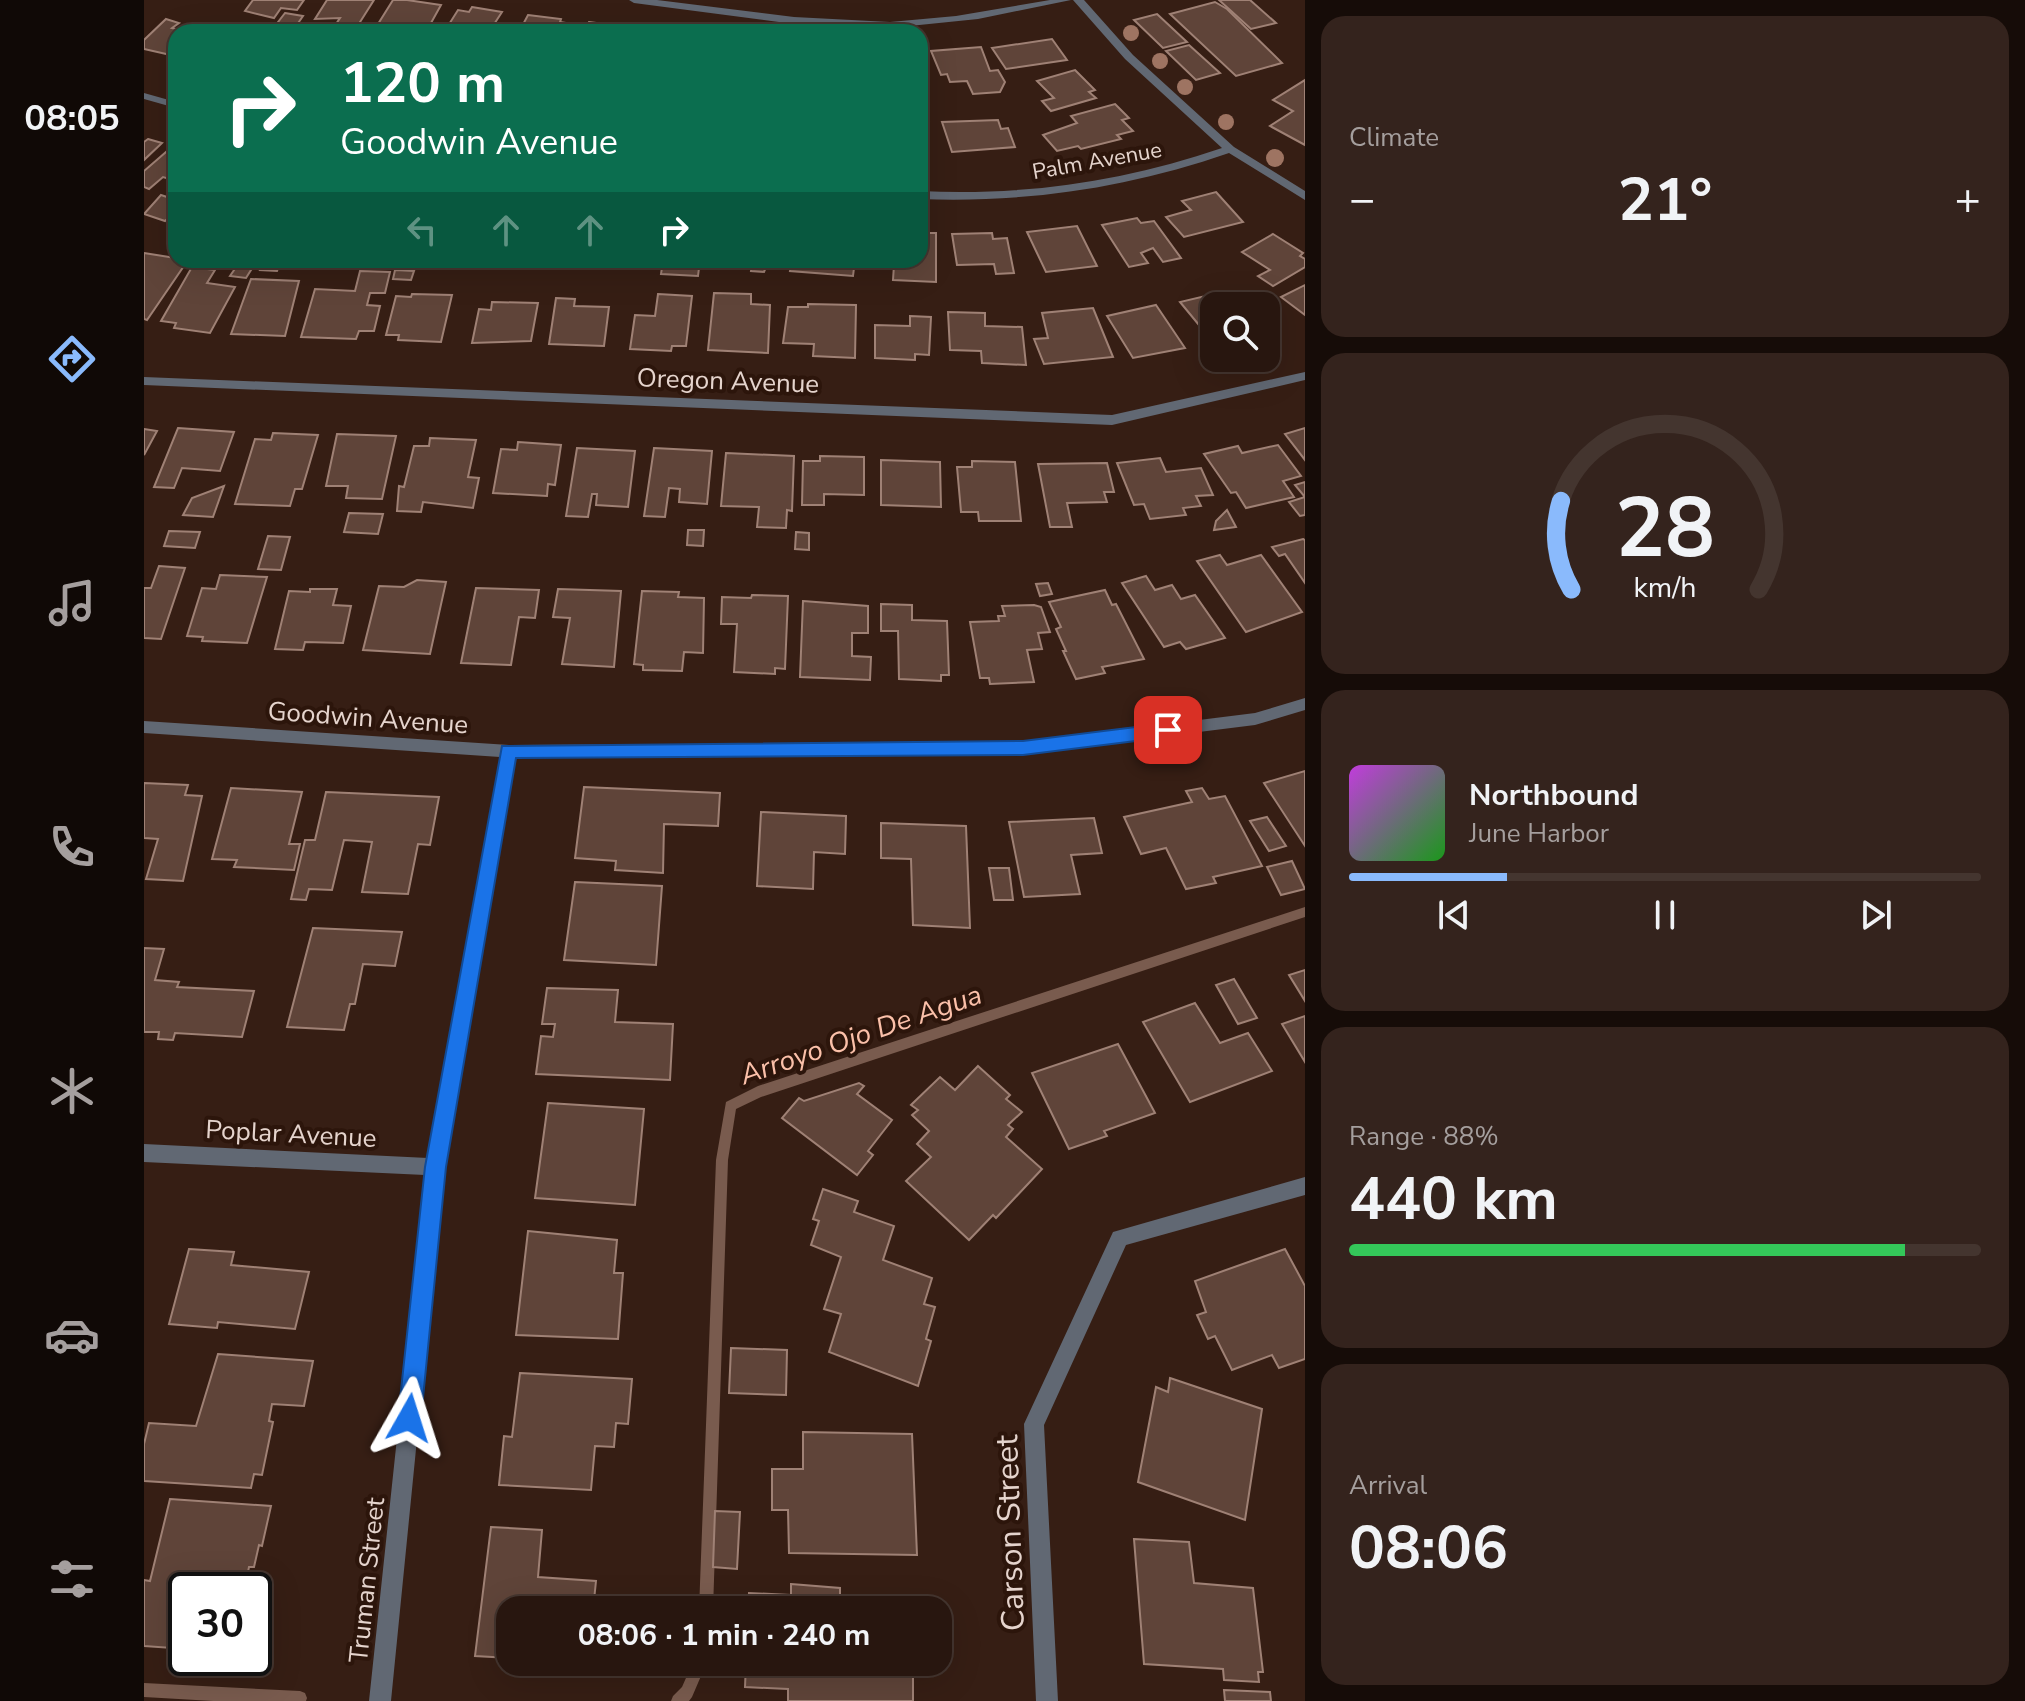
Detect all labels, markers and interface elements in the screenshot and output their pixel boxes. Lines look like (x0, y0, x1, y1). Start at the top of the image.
text: 120 m (340, 45, 505, 122)
icon: right (208, 56, 312, 160)
text: 08:05 (24, 94, 120, 143)
text: Goodwin Avenue (340, 118, 618, 167)
text: Climate (1349, 120, 1439, 155)
street label: Palm Avenue (1030, 135, 1164, 187)
text: 21° (1618, 159, 1712, 241)
text: − (1349, 170, 1375, 230)
text: + (1955, 170, 1981, 230)
icon: left (400, 208, 444, 252)
icon: ahead (484, 208, 528, 252)
icon: ahead (568, 208, 612, 252)
icon: right (652, 208, 696, 252)
map controls (1200, 292, 1280, 372)
button: search (1200, 292, 1280, 372)
icon: directions (44, 331, 100, 387)
street label: Oregon Avenue (636, 360, 820, 402)
text: 28 (1615, 471, 1715, 584)
text: km/h (1634, 568, 1696, 607)
icon: music (44, 575, 100, 631)
street label: Goodwin Avenue (267, 694, 469, 742)
pin (1134, 696, 1202, 764)
icon: arrive (1146, 708, 1190, 752)
text: Northbound (1469, 775, 1639, 816)
text: June Harbor (1469, 816, 1609, 851)
icon: phone (44, 819, 100, 875)
icon: previous (1432, 893, 1476, 937)
icon: pause (1643, 893, 1687, 937)
icon: next (1854, 893, 1898, 937)
water label: Arroyo Ojo De Agua (734, 976, 987, 1095)
icon: climate (44, 1063, 100, 1119)
street label: Poplar Avenue (204, 1112, 378, 1156)
text: Range · 88% (1349, 1119, 1499, 1154)
text: 440 km (1349, 1158, 1558, 1240)
icon: car (44, 1307, 100, 1363)
position arrow (367, 1376, 451, 1460)
street label: Carson Street (985, 1433, 1035, 1632)
text: Arrival (1349, 1468, 1427, 1503)
street label: Truman Street (341, 1495, 393, 1664)
text: 08:06 (1349, 1507, 1508, 1589)
icon: filters (44, 1551, 100, 1607)
speed limit sign: 30 (168, 1572, 272, 1676)
text: 08:06 · 1 min · 240 m (578, 1615, 870, 1656)

